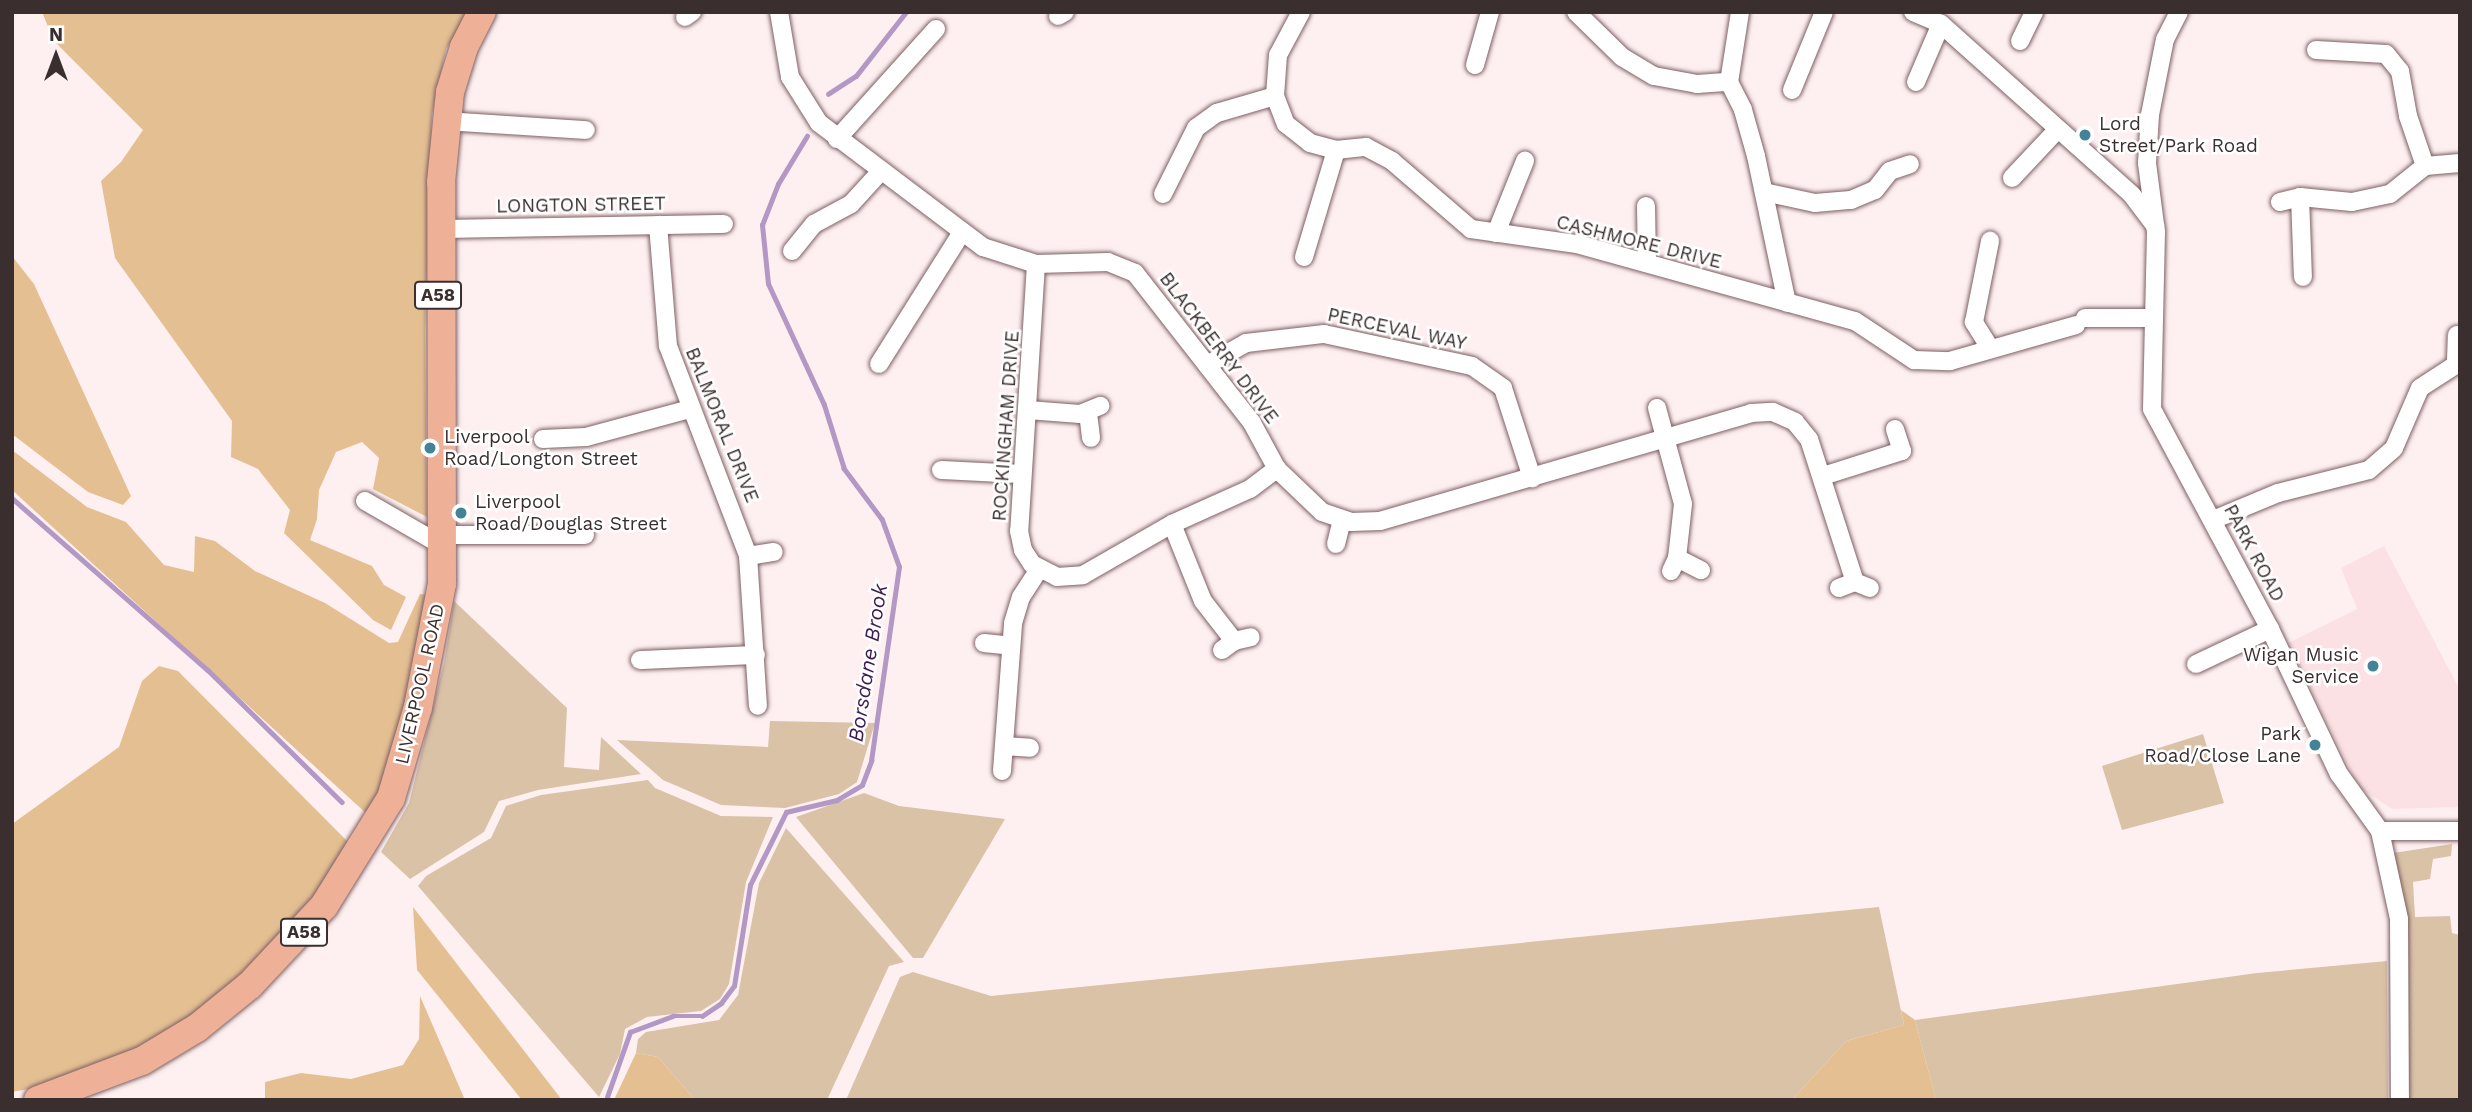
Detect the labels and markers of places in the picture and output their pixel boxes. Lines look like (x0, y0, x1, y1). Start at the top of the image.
place label: Lord Street/Park Road (2099, 113, 2258, 157)
marker: Lord Street/Park Road (2077, 127, 2093, 143)
place label: Liverpool Road/Longton Street (444, 426, 638, 470)
marker: Liverpool Road/Longton Street (422, 440, 438, 456)
place label: Liverpool Road/Douglas Street (475, 491, 667, 535)
marker: Liverpool Road/Douglas Street (453, 505, 469, 521)
place label: Wigan Music Service (2243, 644, 2359, 688)
marker: Wigan Music Service (2365, 658, 2381, 674)
place label: Park Road/Close Lane (2144, 723, 2301, 767)
marker: Park Road/Close Lane (2307, 737, 2323, 753)

